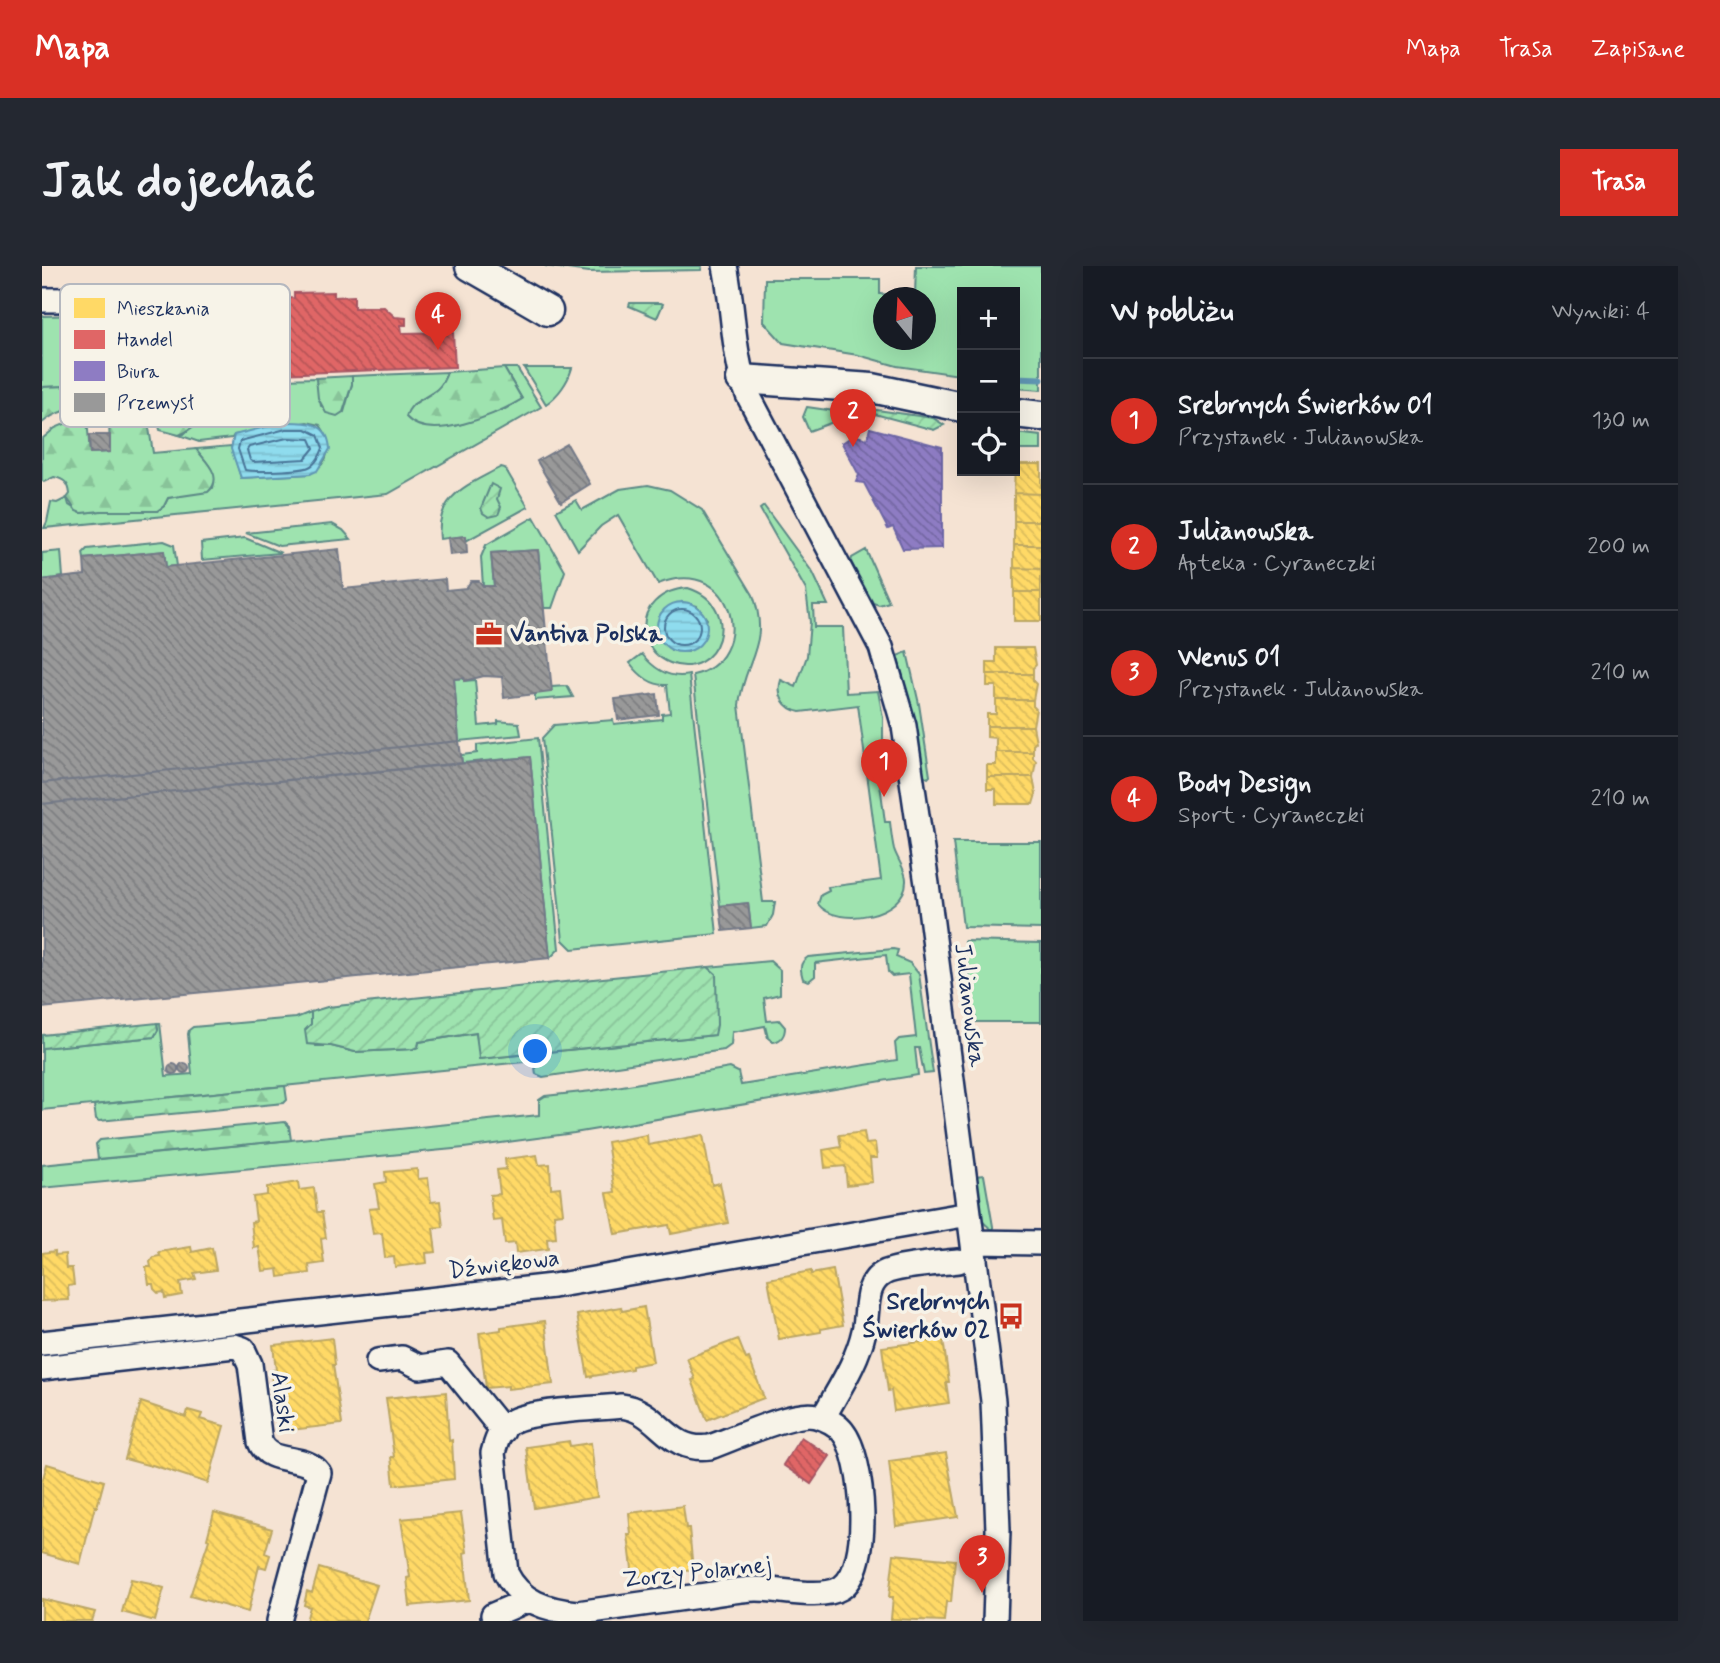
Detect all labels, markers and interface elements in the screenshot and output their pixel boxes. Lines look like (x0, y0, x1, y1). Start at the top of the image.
text: Mapa (35, 27, 110, 71)
text: Mapa (1406, 34, 1461, 65)
text: Trasa (1499, 34, 1553, 65)
text: Zapisane (1591, 34, 1685, 65)
button: Trasa (1560, 149, 1678, 216)
text: Jak dojechać (42, 150, 315, 215)
legend (60, 284, 290, 427)
north arrow (873, 287, 936, 350)
map controls (957, 287, 1020, 476)
button: + (957, 287, 1020, 350)
pin: 4 (415, 292, 461, 350)
text: W pobliżu (1111, 292, 1234, 331)
text: Mieszkania (117, 297, 210, 322)
text: Wyniki: 4 (1551, 297, 1650, 327)
text: Handel (117, 328, 173, 353)
button: − (957, 350, 1020, 413)
text: Biura (117, 360, 160, 385)
pin: 2 (830, 389, 876, 447)
text: Srebrnych Świerków 01 (1178, 389, 1433, 423)
text: Przemysł (117, 391, 195, 416)
text: 1 (1129, 406, 1139, 436)
text: 130 m (1592, 406, 1650, 436)
button: locate (957, 413, 1020, 476)
text: Przystanek · Julianowska (1178, 423, 1423, 453)
text: Julianowska (1178, 515, 1313, 549)
text: 2 (1128, 532, 1140, 562)
text: 200 m (1587, 532, 1650, 562)
text: Apteka · Cyraneczki (1178, 549, 1376, 579)
office icon: Vantiva Polska (474, 619, 504, 649)
place label: Vantiva Polska (510, 619, 663, 650)
text: Wenus 01 (1178, 641, 1280, 675)
text: 3 (1129, 658, 1139, 688)
text: 210 m (1590, 658, 1650, 688)
text: Przystanek · Julianowska (1178, 675, 1423, 705)
pin: 1 (861, 739, 907, 797)
text: Body Design (1178, 767, 1311, 801)
text: 4 (1127, 784, 1141, 814)
text: 210 m (1590, 784, 1650, 814)
text: Sport · Cyraneczki (1178, 801, 1364, 831)
street label: Julianowska (946, 941, 992, 1069)
your location (518, 1034, 552, 1068)
street label: Dźwiękowa (447, 1243, 561, 1287)
place label: Srebrnych Świerków 02 (863, 1287, 990, 1346)
bus stop icon: Srebrnych Świerków 02 (996, 1301, 1026, 1331)
street label: Alaski (262, 1369, 302, 1435)
pin: 3 (959, 1535, 1005, 1593)
street label: Zorzy Polarnej (621, 1550, 773, 1596)

